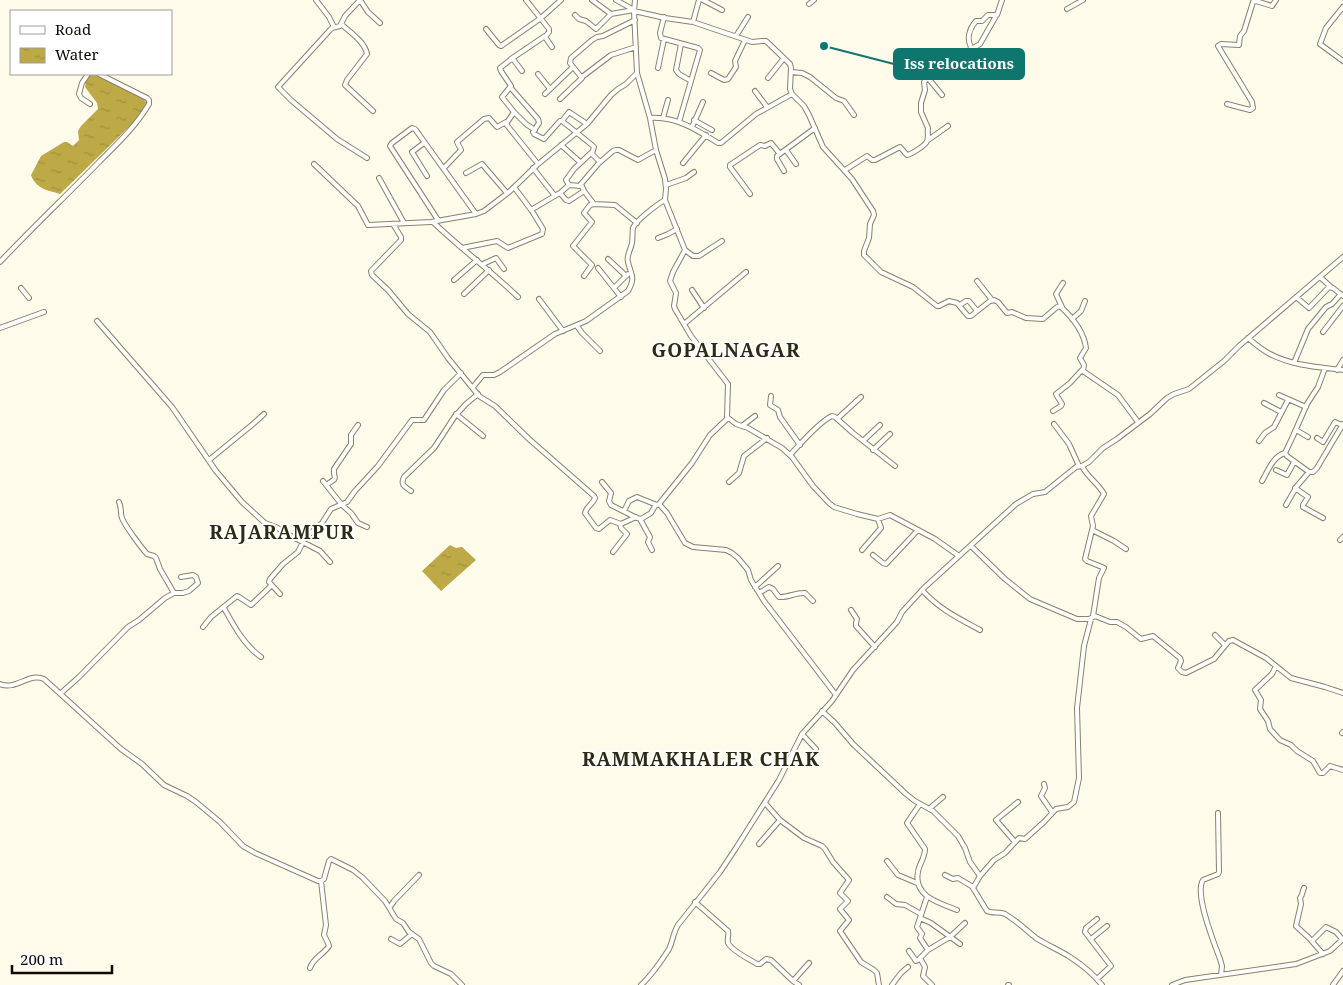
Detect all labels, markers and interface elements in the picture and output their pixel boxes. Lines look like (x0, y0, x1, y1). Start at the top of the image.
legend (10, 10, 172, 75)
text: Road (55, 19, 91, 39)
text: Water (55, 44, 98, 64)
callout: Iss relocations (894, 49, 1024, 79)
text: Iss relocations (904, 53, 1014, 73)
district label: GOPALNAGAR (652, 337, 800, 363)
district label: RAJARAMPUR (209, 519, 355, 545)
district label: RAMMAKHALER CHAK (582, 746, 820, 772)
scale bar (12, 942, 112, 974)
text: 200 m (20, 949, 63, 969)

